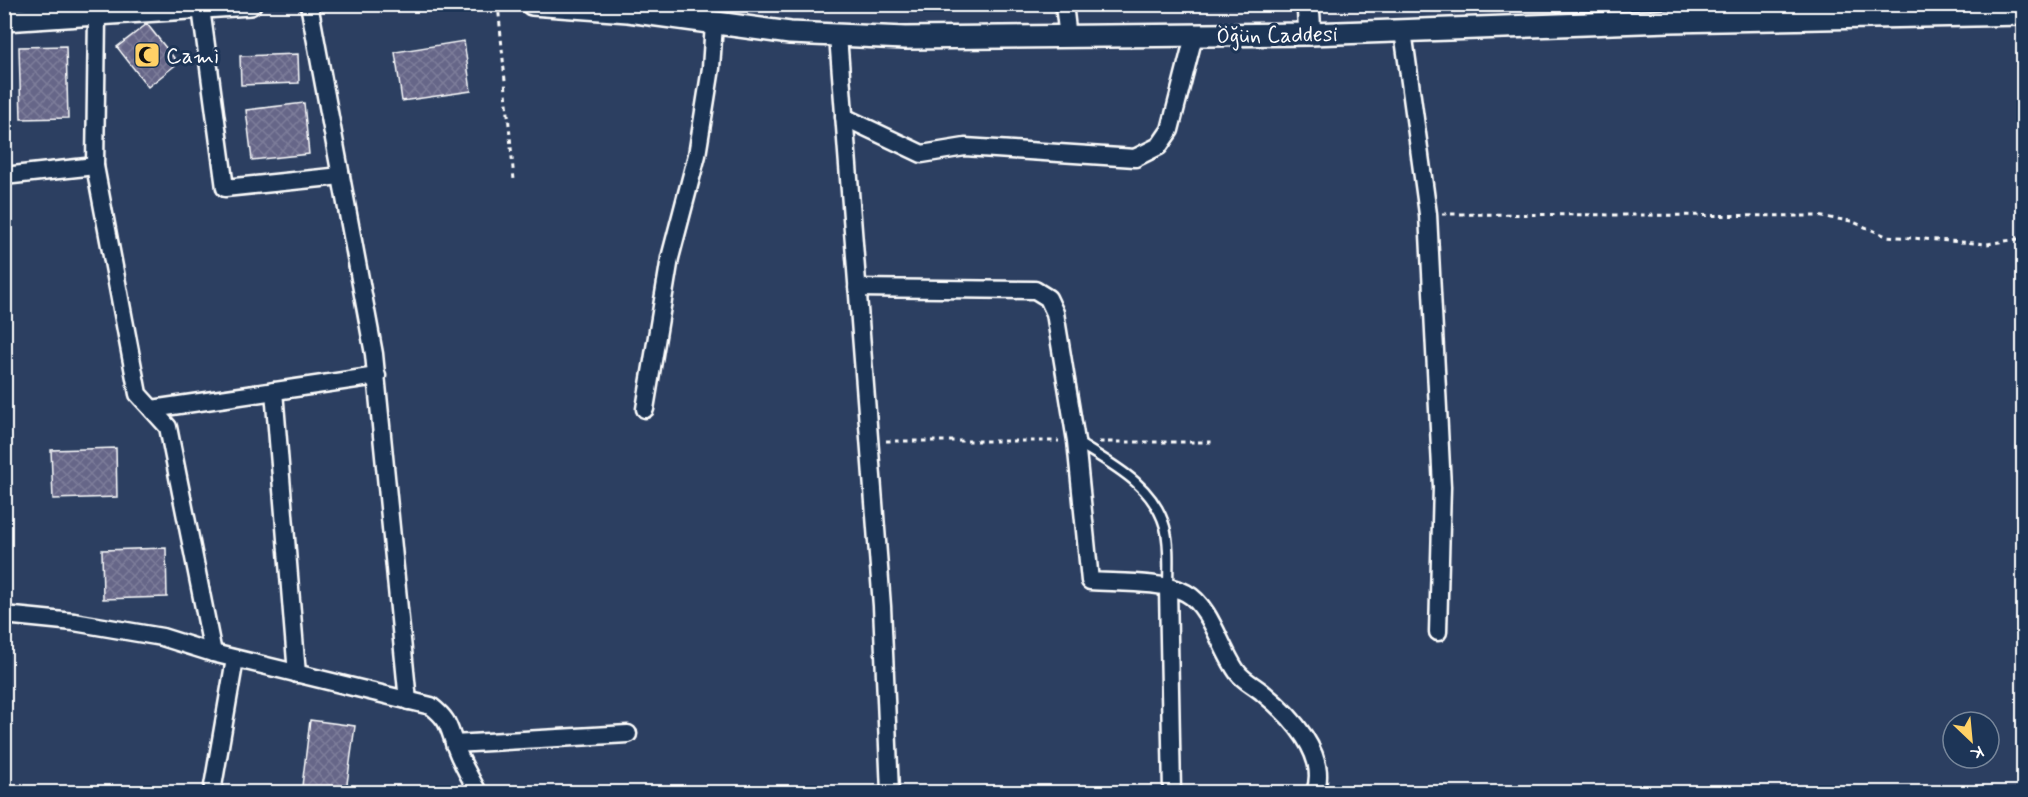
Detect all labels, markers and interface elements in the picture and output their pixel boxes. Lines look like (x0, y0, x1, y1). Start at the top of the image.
street label: Öğün Caddesi (1216, 21, 1338, 52)
mosque icon: Cami (132, 40, 162, 70)
place label: Cami (166, 43, 219, 71)
north arrow (1941, 710, 2001, 770)
text: K (1967, 740, 1987, 764)

